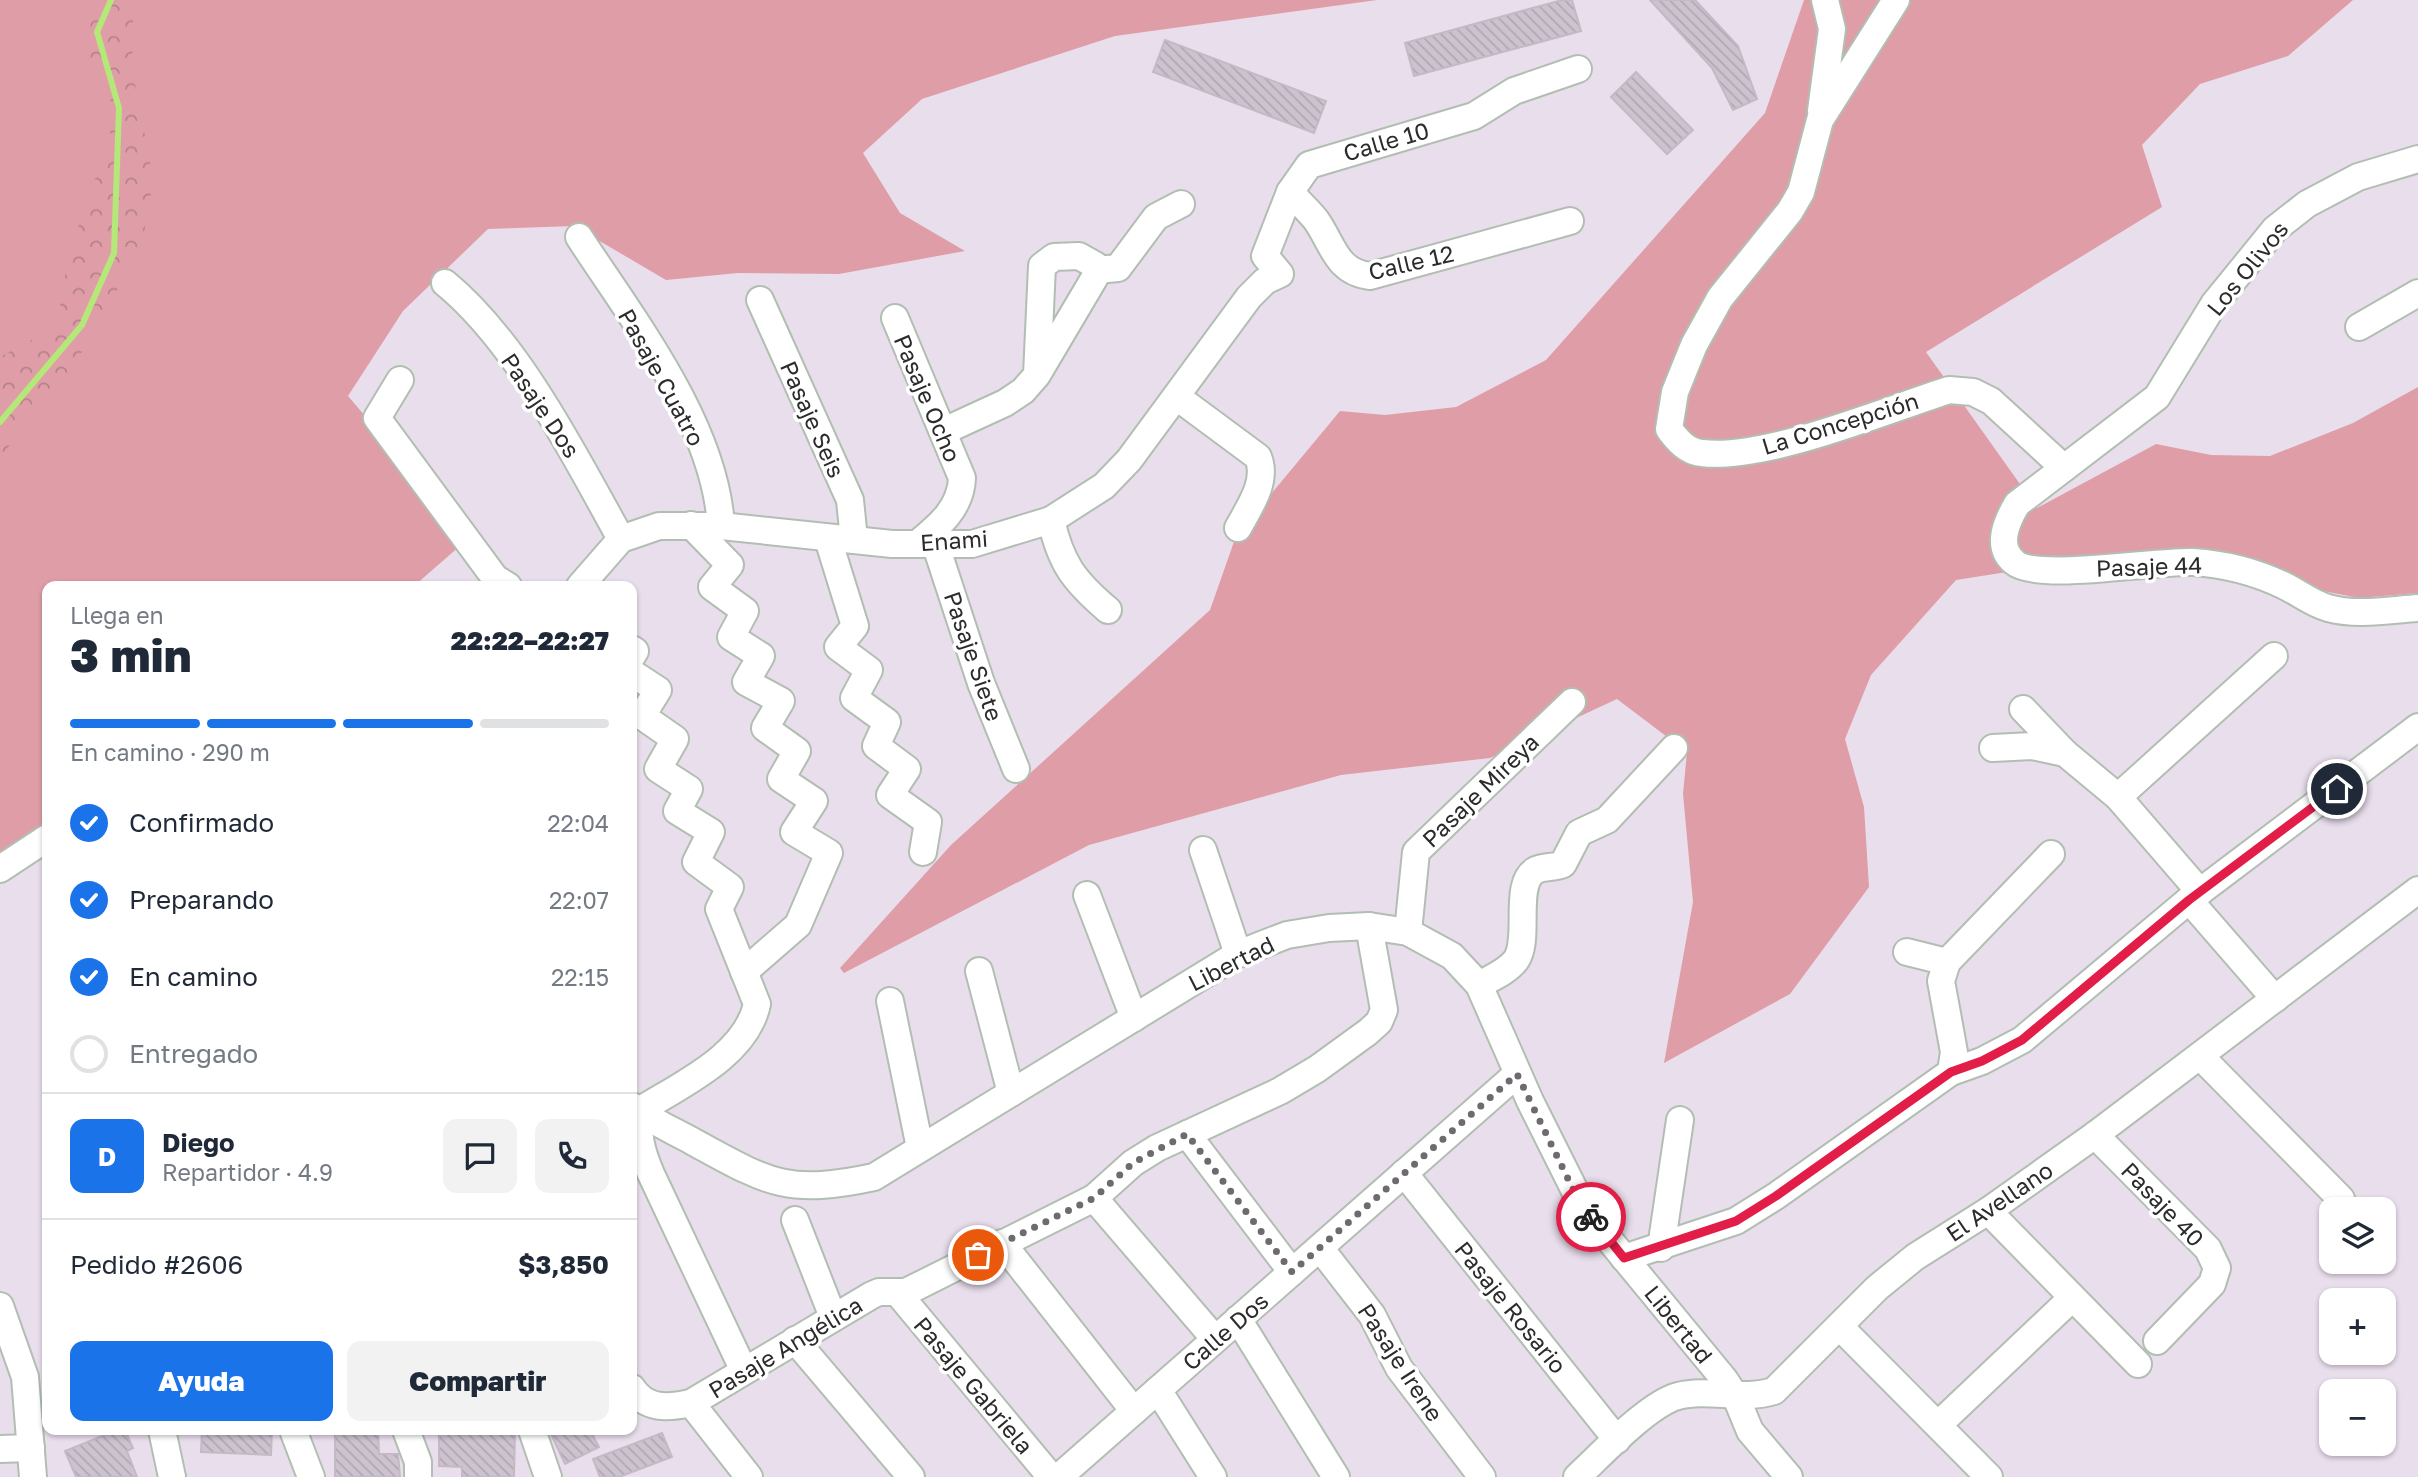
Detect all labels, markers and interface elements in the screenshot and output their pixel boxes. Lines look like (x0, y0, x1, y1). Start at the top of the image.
street label: Calle 10 (1340, 115, 1432, 167)
street label: Los Olivos (2200, 215, 2294, 321)
street label: Calle 12 (1366, 239, 1456, 285)
street label: Pasaje Cuatro (613, 304, 711, 450)
street label: Pasaje Ocho (889, 330, 967, 466)
street label: Pasaje Dos (496, 347, 586, 463)
street label: Pasaje Seis (775, 356, 851, 482)
street label: La Concepción (1758, 386, 1922, 460)
street label: Enami (919, 524, 989, 556)
street label: Pasaje 44 (2095, 550, 2203, 582)
street label: Pasaje Siete (939, 588, 1009, 724)
text: Llega en (70, 601, 164, 629)
text: 22:22–22:27 (451, 625, 609, 656)
text: 3 min (70, 627, 192, 682)
street label: Pasaje Mireya (1416, 727, 1544, 853)
text: En camino · 290 m (70, 738, 270, 766)
pin (2307, 759, 2367, 819)
icon: home (2318, 770, 2356, 808)
icon: check (70, 804, 108, 842)
text: Confirmado (129, 807, 274, 838)
text: 22:04 (547, 809, 609, 837)
icon: check (70, 881, 108, 919)
text: Preparando (129, 884, 274, 915)
text: 22:07 (549, 886, 609, 914)
street label: Libertad (1183, 930, 1279, 996)
icon: check (70, 958, 108, 996)
text: En camino (129, 961, 258, 992)
text: 22:15 (551, 963, 609, 991)
text: Entregado (129, 1038, 258, 1069)
button: chat (443, 1119, 517, 1193)
button: phone (535, 1119, 609, 1193)
text: Diego (162, 1127, 235, 1158)
text: D (98, 1141, 116, 1172)
street label: El Avellano (1940, 1155, 2058, 1247)
street label: Pasaje 40 (2116, 1156, 2210, 1252)
text: Repartidor · 4.9 (162, 1158, 333, 1186)
courier (1556, 1182, 1626, 1252)
map controls (2319, 1197, 2396, 1456)
button: layers (2319, 1197, 2396, 1274)
icon: bike (1572, 1198, 1610, 1236)
pin (948, 1225, 1008, 1285)
street label: Pasaje Rosario (1449, 1235, 1573, 1379)
icon: bag (959, 1236, 997, 1274)
text: Pedido #2606 (70, 1249, 243, 1280)
text: $3,850 (518, 1249, 609, 1280)
street label: Libertad (1639, 1279, 1719, 1369)
street label: Calle Dos (1176, 1286, 1274, 1376)
button: + (2319, 1288, 2396, 1365)
street label: Pasaje Angélica (703, 1290, 867, 1404)
street label: Pasaje Irene (1352, 1298, 1450, 1426)
street label: Pasaje Gabriela (908, 1311, 1040, 1459)
button: Ayuda (70, 1341, 333, 1421)
button: Compartir (347, 1341, 609, 1421)
button: − (2319, 1379, 2396, 1456)

